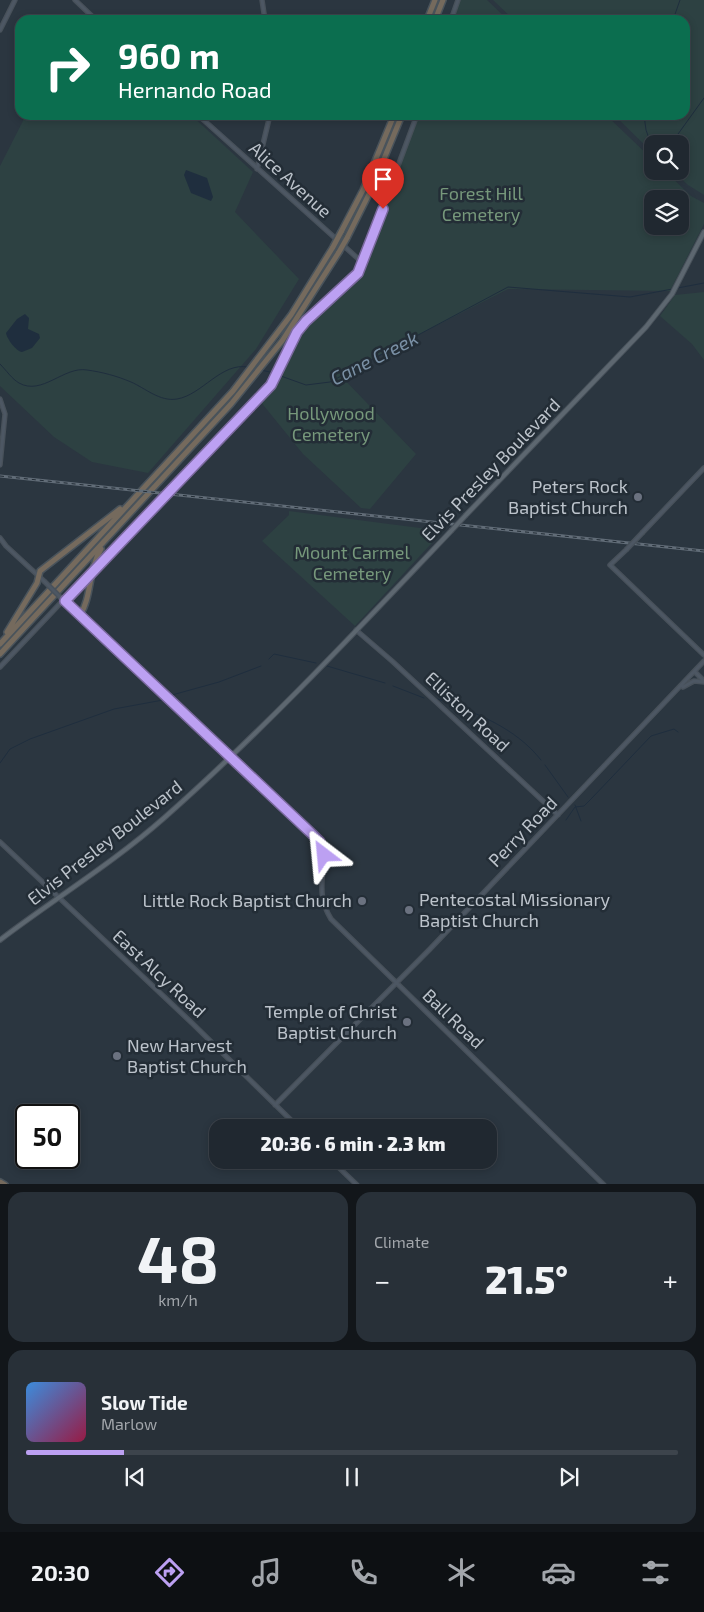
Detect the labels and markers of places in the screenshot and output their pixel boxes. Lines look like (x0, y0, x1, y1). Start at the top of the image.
pin (362, 158, 404, 209)
place label: Peters Rock Baptist Church (508, 475, 628, 518)
marker: Peters Rock Baptist Church (632, 491, 644, 503)
place label: Pentecostal Missionary Baptist Church (419, 888, 611, 931)
place label: Little Rock Baptist Church (142, 889, 352, 911)
marker: Little Rock Baptist Church (356, 895, 368, 907)
marker: Pentecostal Missionary Baptist Church (403, 904, 415, 916)
place label: Temple of Christ Baptist Church (265, 1000, 397, 1043)
marker: Temple of Christ Baptist Church (401, 1016, 413, 1028)
place label: New Harvest Baptist Church (127, 1034, 247, 1077)
marker: New Harvest Baptist Church (111, 1050, 123, 1062)

